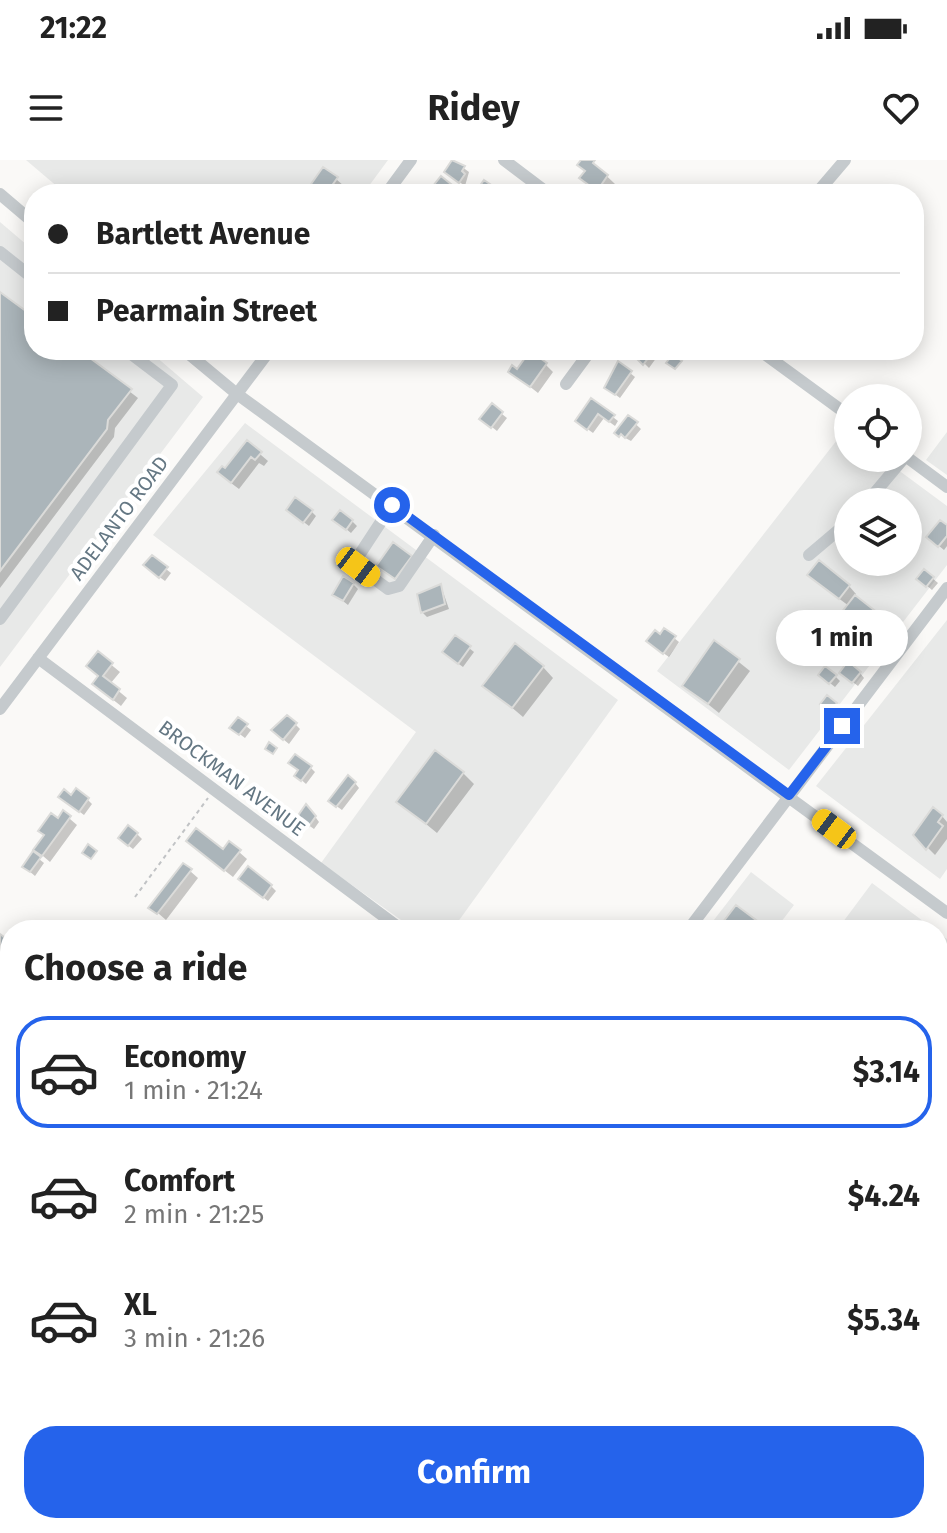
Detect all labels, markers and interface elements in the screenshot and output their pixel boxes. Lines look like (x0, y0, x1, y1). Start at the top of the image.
text: 21:22 (40, 10, 107, 46)
icon: menu (24, 86, 68, 130)
text: Ridey (427, 86, 520, 130)
icon: heart (879, 86, 923, 130)
text: Bartlett Avenue (96, 216, 310, 252)
text: Pearmain Street (96, 293, 317, 329)
map controls (834, 384, 922, 576)
button: locate (834, 384, 922, 472)
street label: ADELANTO ROAD (65, 451, 173, 585)
route start (374, 487, 410, 523)
button: layers (834, 488, 922, 576)
car (332, 543, 384, 591)
callout: 1 min (776, 610, 908, 666)
text: 1 min (811, 622, 873, 653)
route end (824, 708, 860, 744)
street label: BROCKMAN AVENUE (154, 715, 310, 841)
car (808, 805, 860, 853)
text: Choose a ride (24, 946, 247, 990)
icon: car (28, 1036, 100, 1108)
text: Economy (124, 1039, 246, 1075)
text: $3.14 (853, 1054, 920, 1090)
text: 1 min · 21:24 (124, 1075, 263, 1106)
icon: car (28, 1160, 100, 1232)
text: Comfort (124, 1163, 235, 1199)
text: $4.24 (848, 1178, 920, 1214)
text: 2 min · 21:25 (124, 1199, 264, 1230)
icon: car (28, 1284, 100, 1356)
text: XL (124, 1287, 157, 1323)
text: $5.34 (847, 1302, 920, 1338)
text: 3 min · 21:26 (124, 1323, 265, 1354)
button: Confirm (24, 1426, 924, 1518)

